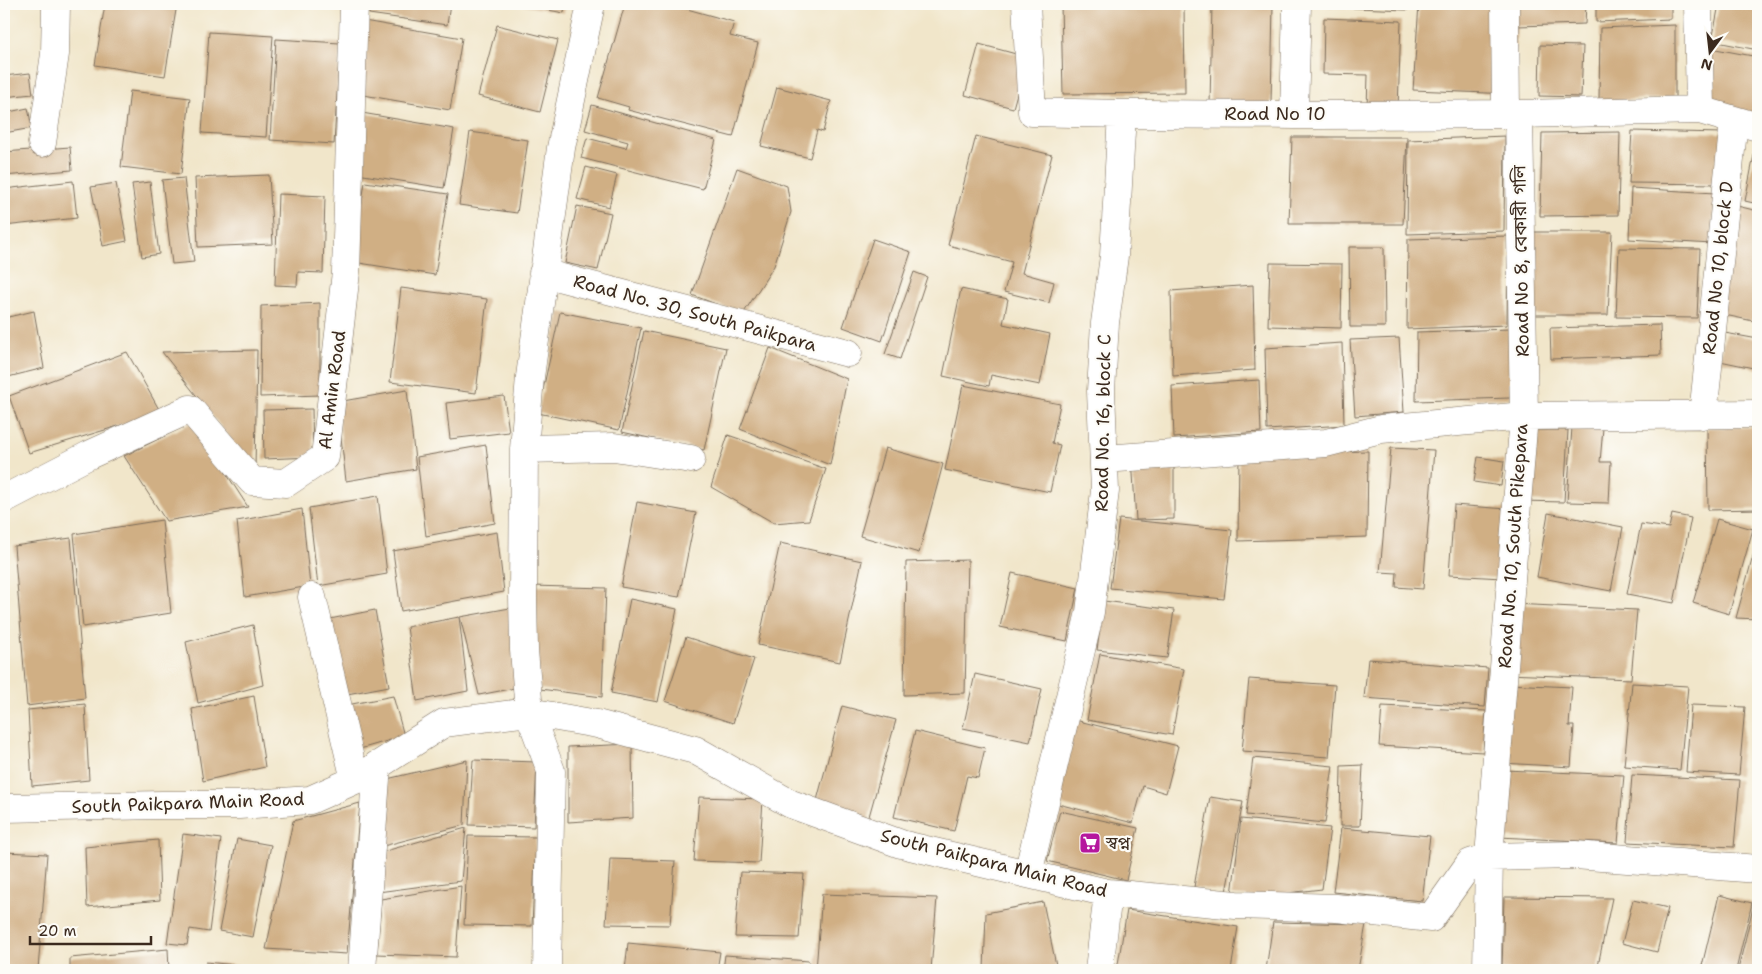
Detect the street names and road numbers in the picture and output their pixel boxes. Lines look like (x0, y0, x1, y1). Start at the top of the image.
street label: Road No 10 (1224, 102, 1326, 126)
street label: Road No 8, বেকারী গলি (1507, 164, 1535, 357)
street label: Road No 10, block D (1697, 180, 1739, 356)
street label: Road No. 30, South Paikpara (571, 269, 819, 357)
street label: Al Amin Road (313, 329, 351, 451)
street label: Road No. 16, block C (1089, 334, 1117, 512)
street label: Road No. 10, South Pikepara (1492, 423, 1534, 669)
street label: South Paikpara Main Road (71, 787, 305, 819)
street label: South Paikpara Main Road (878, 823, 1110, 903)

